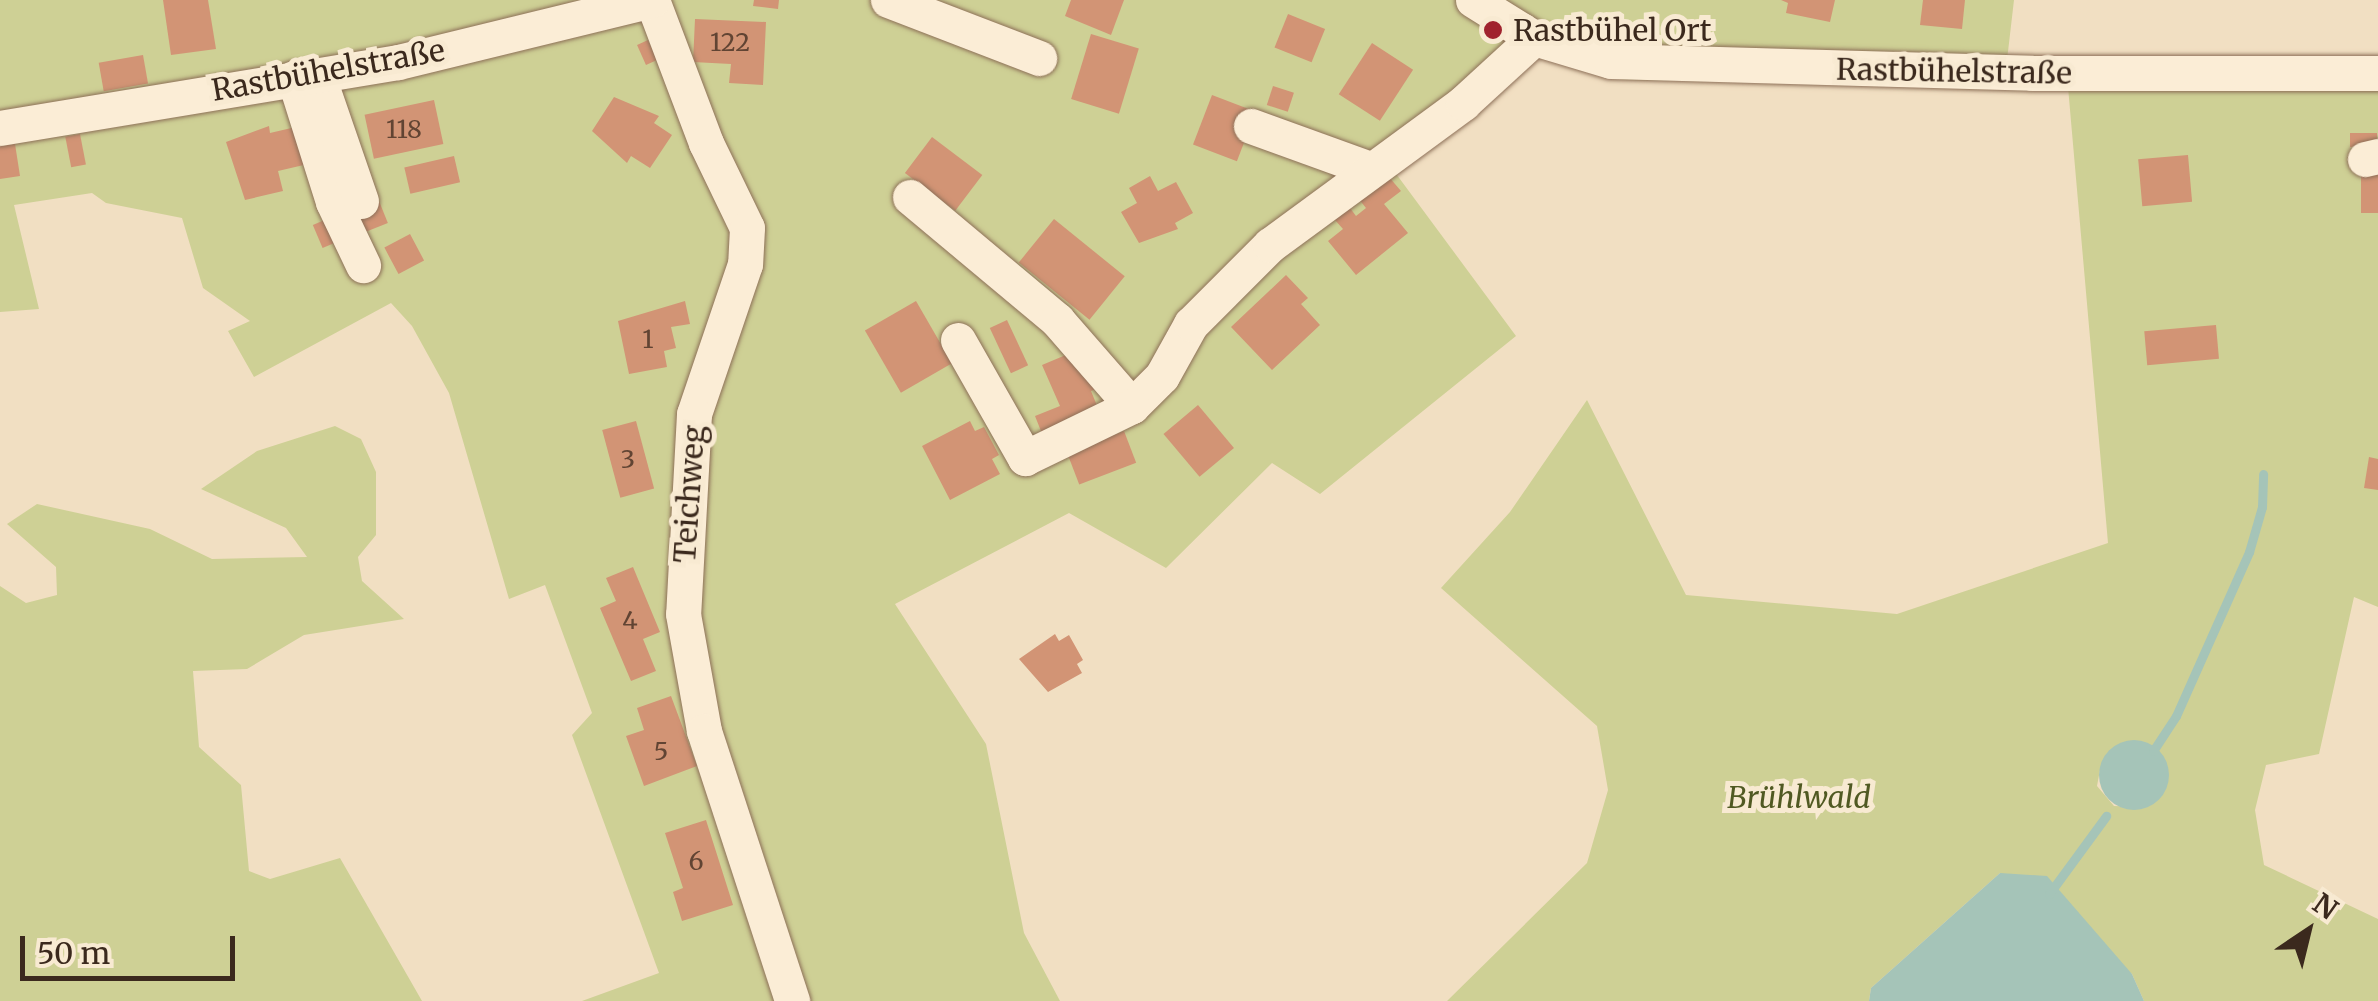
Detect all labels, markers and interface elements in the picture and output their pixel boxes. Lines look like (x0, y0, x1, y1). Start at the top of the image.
place label: Rastbühel Ort (1513, 12, 1712, 48)
marker: Rastbühel Ort (1482, 19, 1504, 41)
house number: 122 (710, 27, 750, 57)
street label: Rastbühelstraße (209, 32, 447, 108)
street label: Rastbühelstraße (1836, 51, 2072, 91)
house number: 118 (386, 114, 422, 144)
house number: 1 (642, 324, 654, 354)
street label: Teichweg (666, 424, 712, 564)
house number: 3 (621, 444, 635, 474)
house number: 4 (622, 605, 638, 635)
house number: 5 (654, 736, 668, 766)
park label: Brühlwald (1727, 779, 1871, 815)
house number: 6 (688, 846, 704, 876)
north arrow (2258, 881, 2358, 981)
text: N (2306, 885, 2345, 928)
scale bar (25, 916, 240, 978)
text: 50 m (37, 934, 110, 972)

